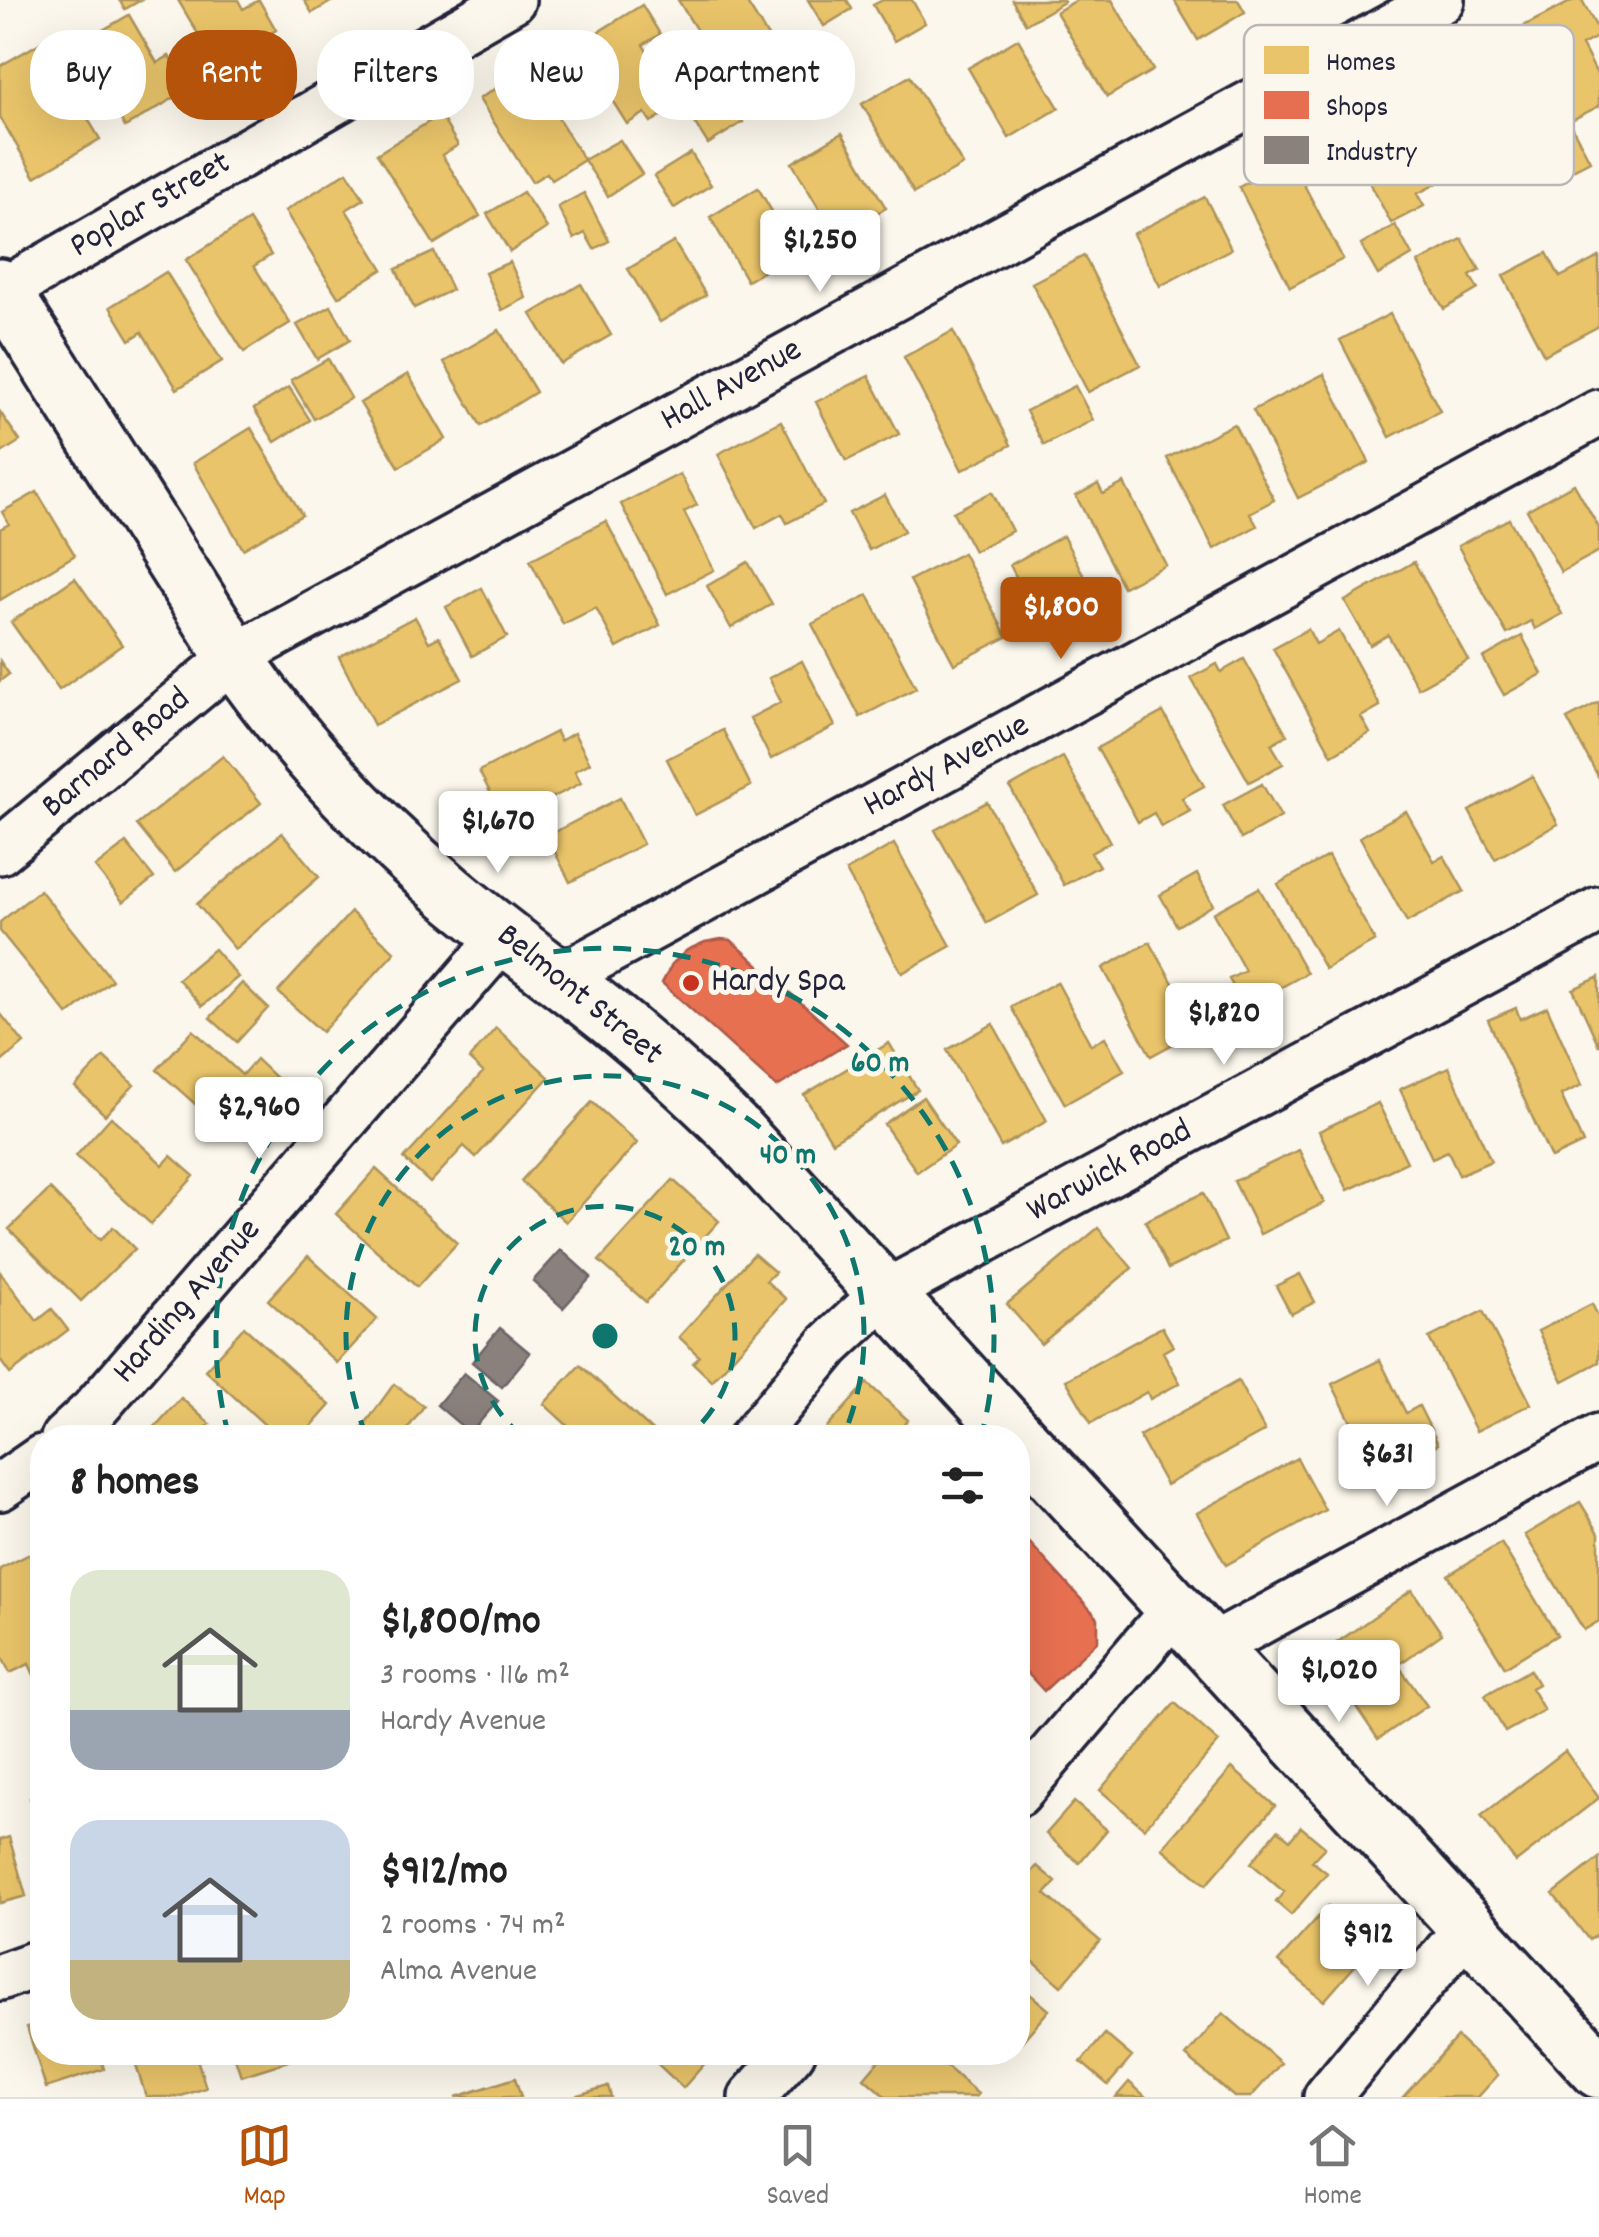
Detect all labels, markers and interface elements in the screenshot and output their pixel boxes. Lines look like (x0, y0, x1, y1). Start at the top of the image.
legend (1244, 25, 1574, 185)
chip: Buy (30, 30, 146, 120)
chip: Rent (166, 30, 297, 120)
chip: Filters (317, 30, 474, 120)
chip: New (494, 30, 619, 120)
chip: Apartment (639, 30, 855, 120)
text: Homes (1326, 45, 1396, 85)
text: Shops (1326, 90, 1388, 130)
text: Industry (1326, 135, 1417, 175)
street label: Poplar Street (61, 140, 241, 272)
pin: $1,250 (739, 210, 901, 295)
text: $1,250 (782, 219, 858, 265)
street label: Hall Avenue (652, 327, 812, 445)
pin: $1,800 (980, 577, 1142, 662)
text: $1,800 (1022, 586, 1100, 632)
street label: Barnard Road (31, 677, 203, 831)
street label: Hardy Avenue (855, 702, 1039, 832)
pin: $1,670 (417, 791, 579, 876)
text: $1,670 (461, 800, 535, 846)
street label: Belmont Street (485, 913, 673, 1079)
place label: Hardy Spa (711, 958, 845, 1008)
marker: Hardy Spa (680, 972, 702, 994)
pin: $1,820 (1143, 983, 1305, 1068)
text: $1,820 (1187, 992, 1261, 1038)
text: 60 m (851, 1044, 909, 1087)
pin: $2,960 (178, 1077, 340, 1162)
text: $2,960 (217, 1086, 301, 1132)
street label: Warwick Road (1019, 1108, 1201, 1236)
text: 40 m (760, 1136, 816, 1179)
street label: Harding Avenue (102, 1208, 274, 1396)
text: 20 m (669, 1228, 725, 1271)
centre of rings (587, 1318, 623, 1354)
pin: $631 (1328, 1424, 1446, 1509)
text: $631 (1360, 1433, 1414, 1479)
text: 8 homes (70, 1455, 199, 1515)
icon: filters (935, 1458, 990, 1513)
text: $1,800/mo (380, 1594, 541, 1654)
icon: home (150, 1610, 270, 1730)
pin: $1,020 (1258, 1640, 1420, 1725)
text: $1,020 (1300, 1649, 1378, 1695)
text: 3 rooms · 116 m² (380, 1654, 570, 1700)
text: Hardy Avenue (380, 1700, 546, 1746)
text: $912/mo (380, 1844, 508, 1904)
icon: home (150, 1860, 270, 1980)
text: 2 rooms · 74 m² (380, 1904, 566, 1950)
pin: $912 (1309, 1904, 1427, 1989)
text: $912 (1342, 1913, 1394, 1959)
text: Alma Avenue (380, 1950, 537, 1996)
tab: Map (237, 2118, 292, 2218)
tab: Saved (767, 2118, 829, 2218)
tab: Home (1303, 2118, 1362, 2218)

